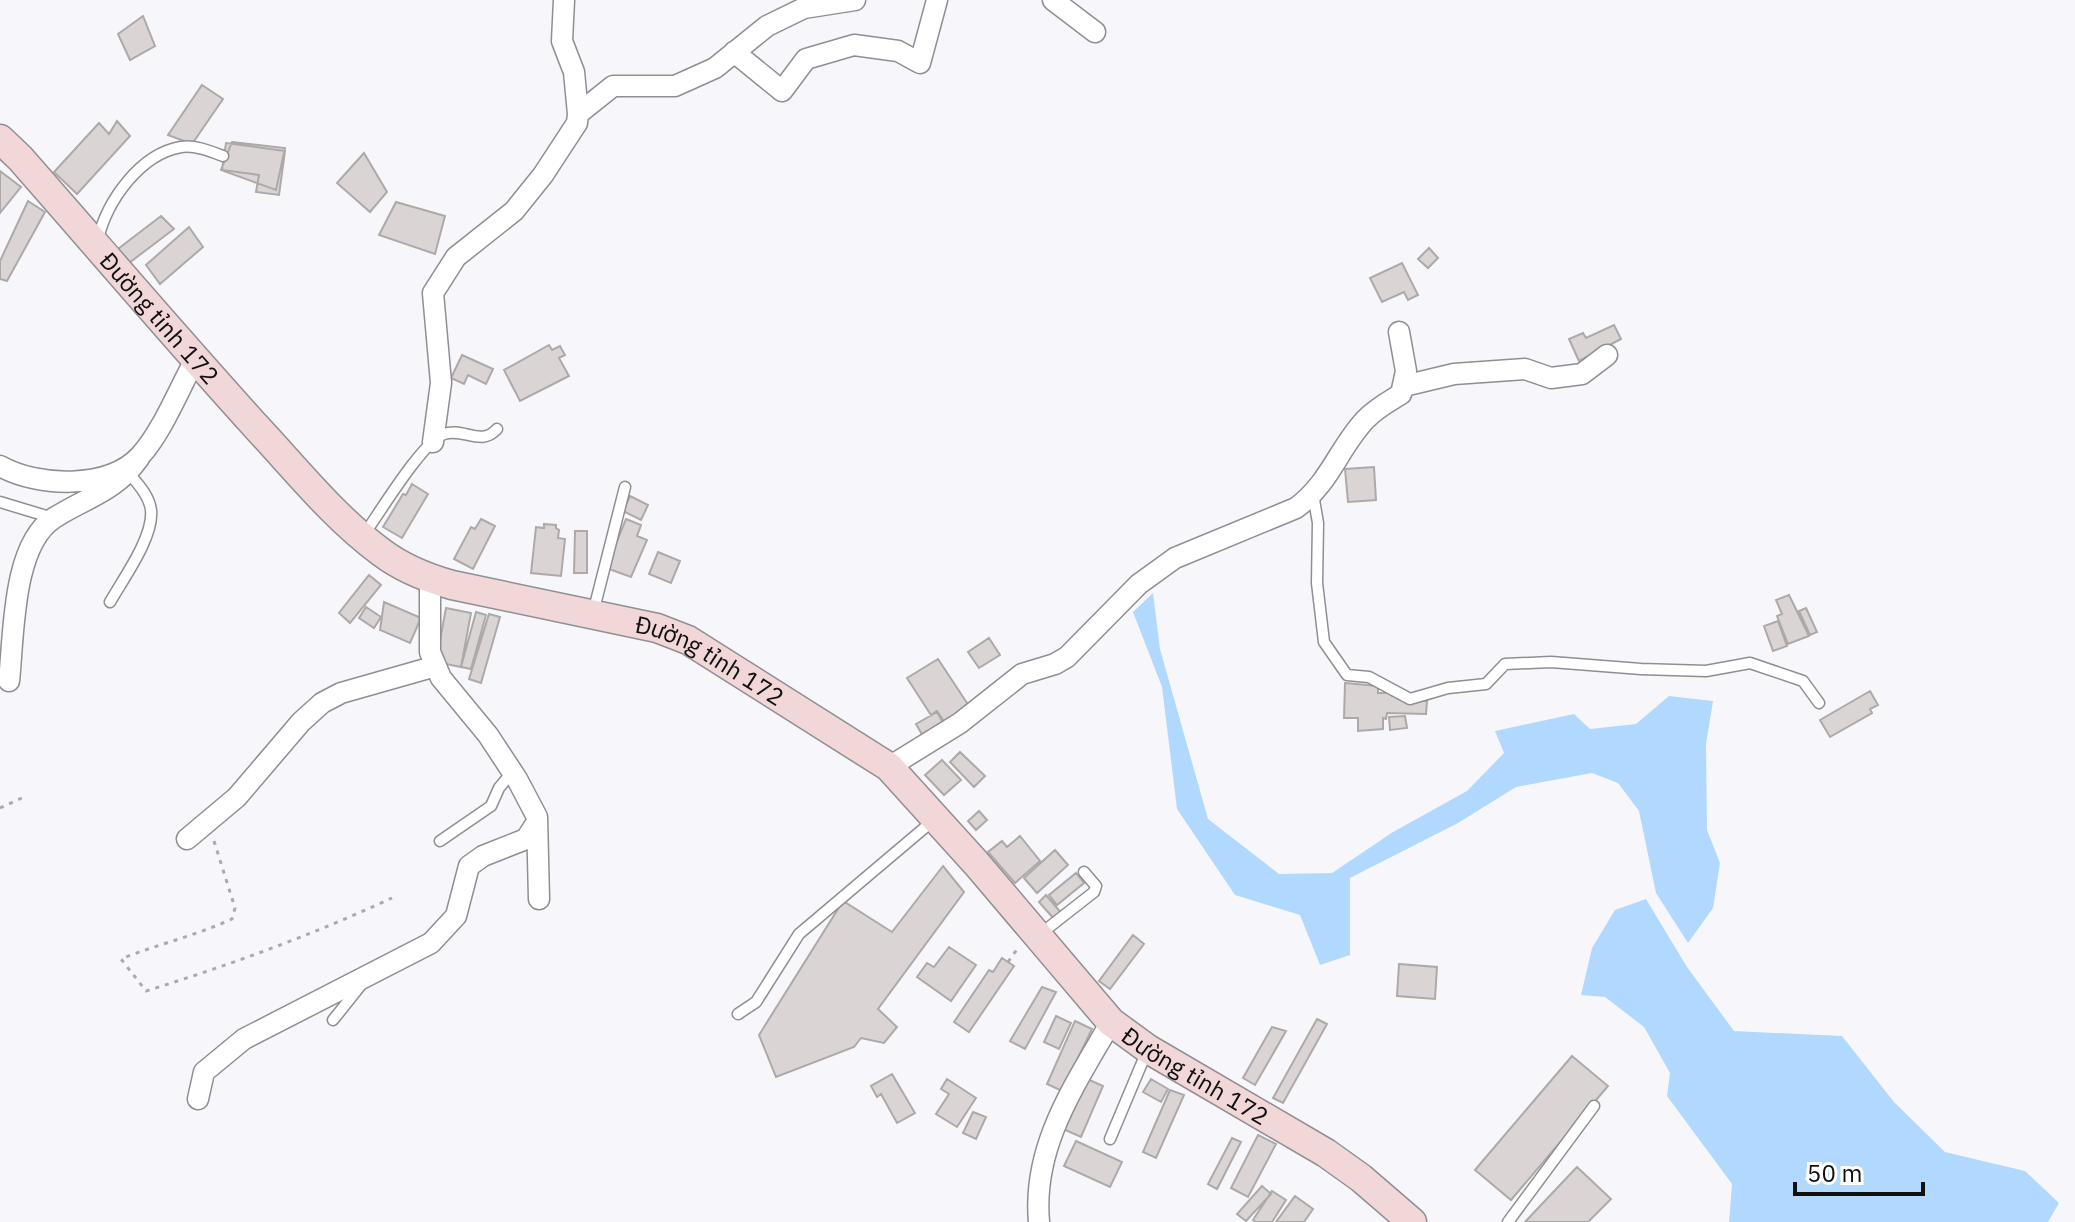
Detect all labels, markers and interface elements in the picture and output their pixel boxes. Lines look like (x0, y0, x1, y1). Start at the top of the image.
street label: Đường tỉnh 172 (93, 245, 226, 391)
street label: Đường tỉnh 172 (633, 608, 790, 713)
street label: Đường tỉnh 172 (1115, 1019, 1275, 1132)
scale bar (1795, 1146, 1923, 1196)
text: 50 m (1807, 1157, 1862, 1189)

